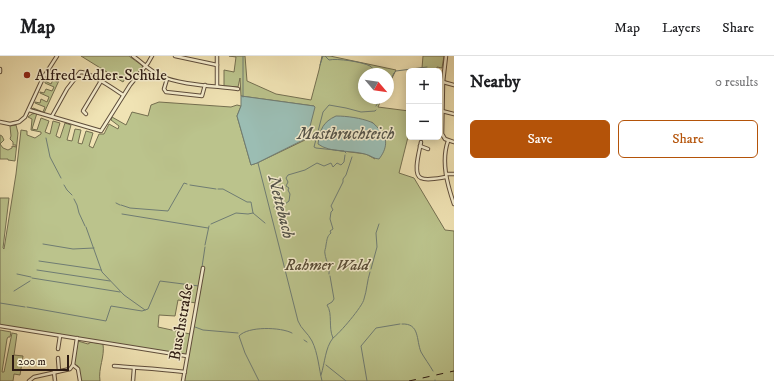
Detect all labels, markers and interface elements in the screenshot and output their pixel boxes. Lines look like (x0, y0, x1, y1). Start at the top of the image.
text: Map (20, 16, 55, 39)
text: Map (614, 19, 640, 37)
text: Layers (662, 19, 700, 37)
text: Share (722, 19, 754, 37)
place label: Alfred-Adler-Schule (35, 65, 167, 85)
north arrow (358, 68, 394, 104)
map controls (406, 68, 442, 140)
button: + (406, 68, 442, 104)
marker: Alfred-Adler-Schule (22, 70, 32, 80)
text: Nearby (470, 71, 520, 93)
text: 0 results (715, 74, 758, 90)
button: − (406, 104, 442, 140)
button: Save (470, 120, 610, 158)
button: Share (618, 120, 758, 158)
water label: Mastbruchteich (296, 123, 395, 145)
water label: Nettebach (262, 172, 300, 241)
park label: Rahmer Wald (284, 255, 372, 275)
street label: Buschstraße (164, 281, 198, 362)
scale bar (12, 353, 69, 372)
text: 200 m (18, 355, 46, 369)

